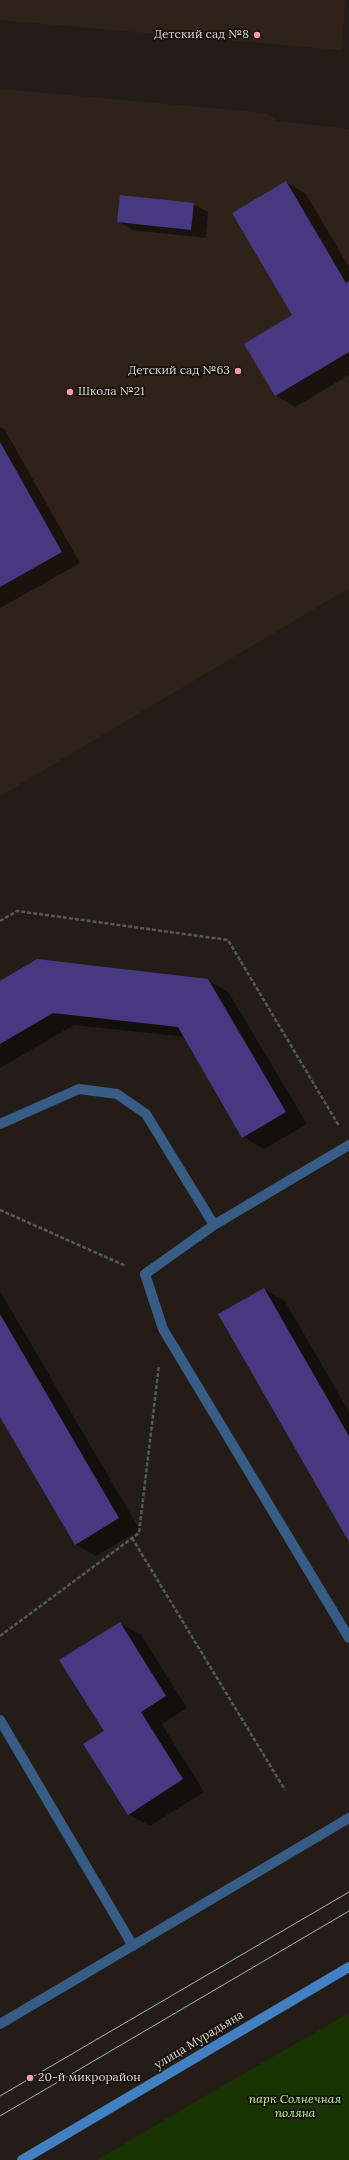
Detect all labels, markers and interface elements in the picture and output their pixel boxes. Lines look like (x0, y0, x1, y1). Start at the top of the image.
place label: Детский сад №8 (154, 28, 249, 42)
marker: Детский сад №8 (252, 30, 262, 40)
place label: Детский сад №63 (128, 364, 230, 378)
marker: Детский сад №63 (233, 366, 243, 376)
place label: Школа №21 (78, 385, 145, 399)
marker: Школа №21 (65, 387, 75, 397)
street label: улица Мурадьяна (152, 2008, 246, 2072)
place label: 20-й микрорайон (38, 2071, 141, 2085)
marker: 20-й микрорайон (25, 2073, 35, 2083)
park label: парк Солнечная поляна (249, 2093, 341, 2121)

